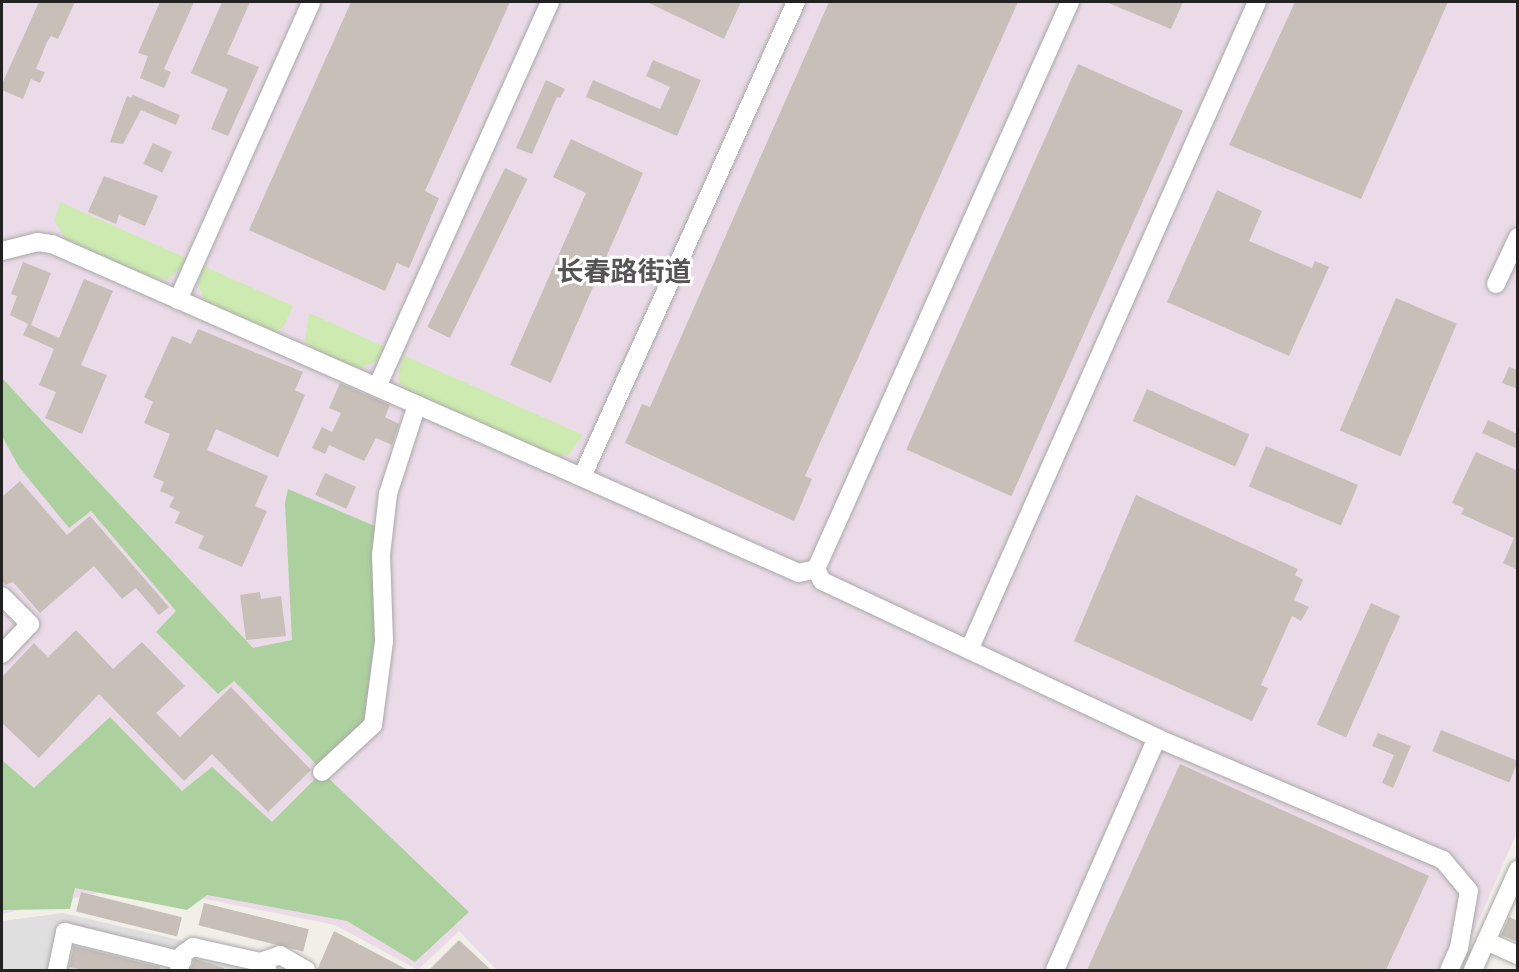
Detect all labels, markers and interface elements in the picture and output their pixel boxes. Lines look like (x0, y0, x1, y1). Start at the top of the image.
district label: 长春路街道 (557, 256, 691, 288)

